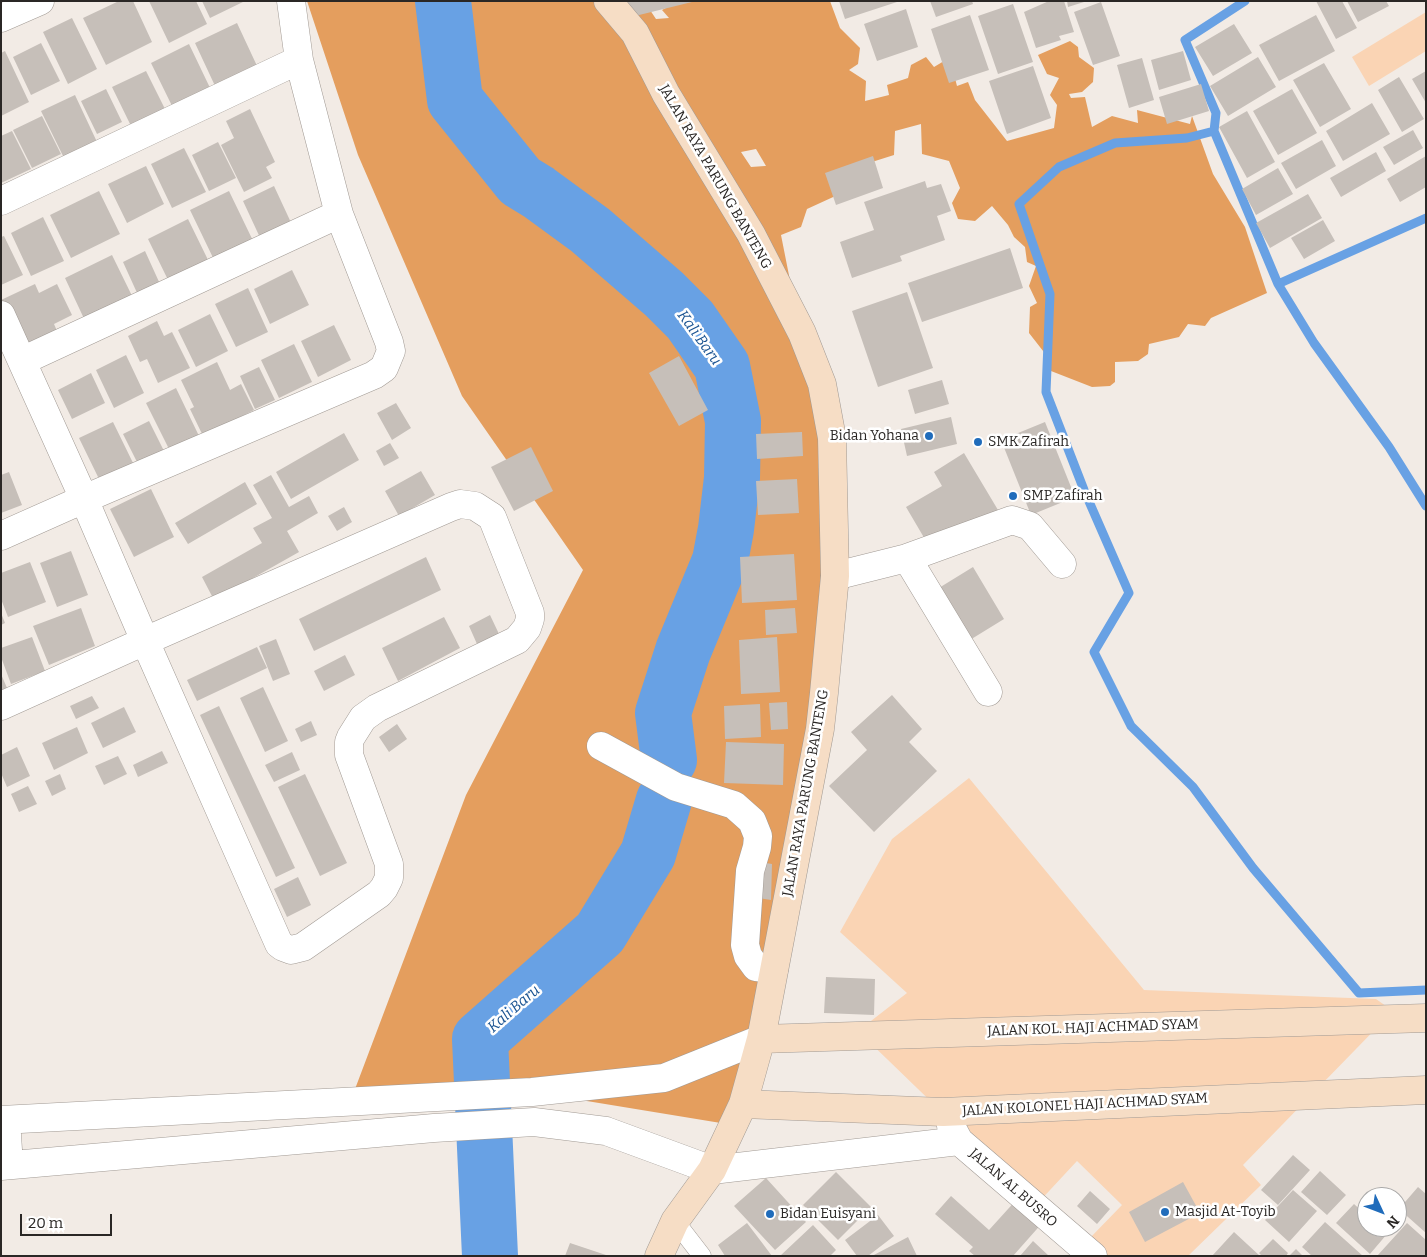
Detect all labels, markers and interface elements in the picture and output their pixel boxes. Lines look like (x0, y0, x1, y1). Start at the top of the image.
street label: JALAN RAYA PARUNG BANTENG (655, 82, 775, 272)
water label: Kali Baru (673, 307, 725, 369)
place label: Bidan Yohana (830, 428, 919, 444)
marker: Bidan Yohana (923, 430, 935, 442)
place label: SMK Zafirah (988, 434, 1069, 450)
marker: SMK Zafirah (972, 436, 984, 448)
place label: SMP Zafirah (1023, 488, 1102, 504)
marker: SMP Zafirah (1007, 490, 1019, 502)
street label: JALAN RAYA PARUNG BANTENG (779, 688, 833, 898)
water label: Kali Baru (484, 981, 544, 1037)
street label: JALAN KOL. HAJI ACHMAD SYAM (987, 1016, 1199, 1040)
street label: JALAN KOLONEL HAJI ACHMAD SYAM (962, 1090, 1208, 1120)
street label: JALAN AL BUSRO (965, 1145, 1061, 1231)
north arrow (1357, 1187, 1407, 1237)
scale bar (22, 1204, 115, 1236)
place label: Masjid At-Toyib (1175, 1204, 1276, 1220)
place label: Bidan Euisyani (780, 1206, 876, 1222)
marker: Masjid At-Toyib (1159, 1206, 1171, 1218)
marker: Bidan Euisyani (764, 1208, 776, 1220)
text: N (1383, 1212, 1403, 1232)
text: 20 m (28, 1214, 63, 1232)

